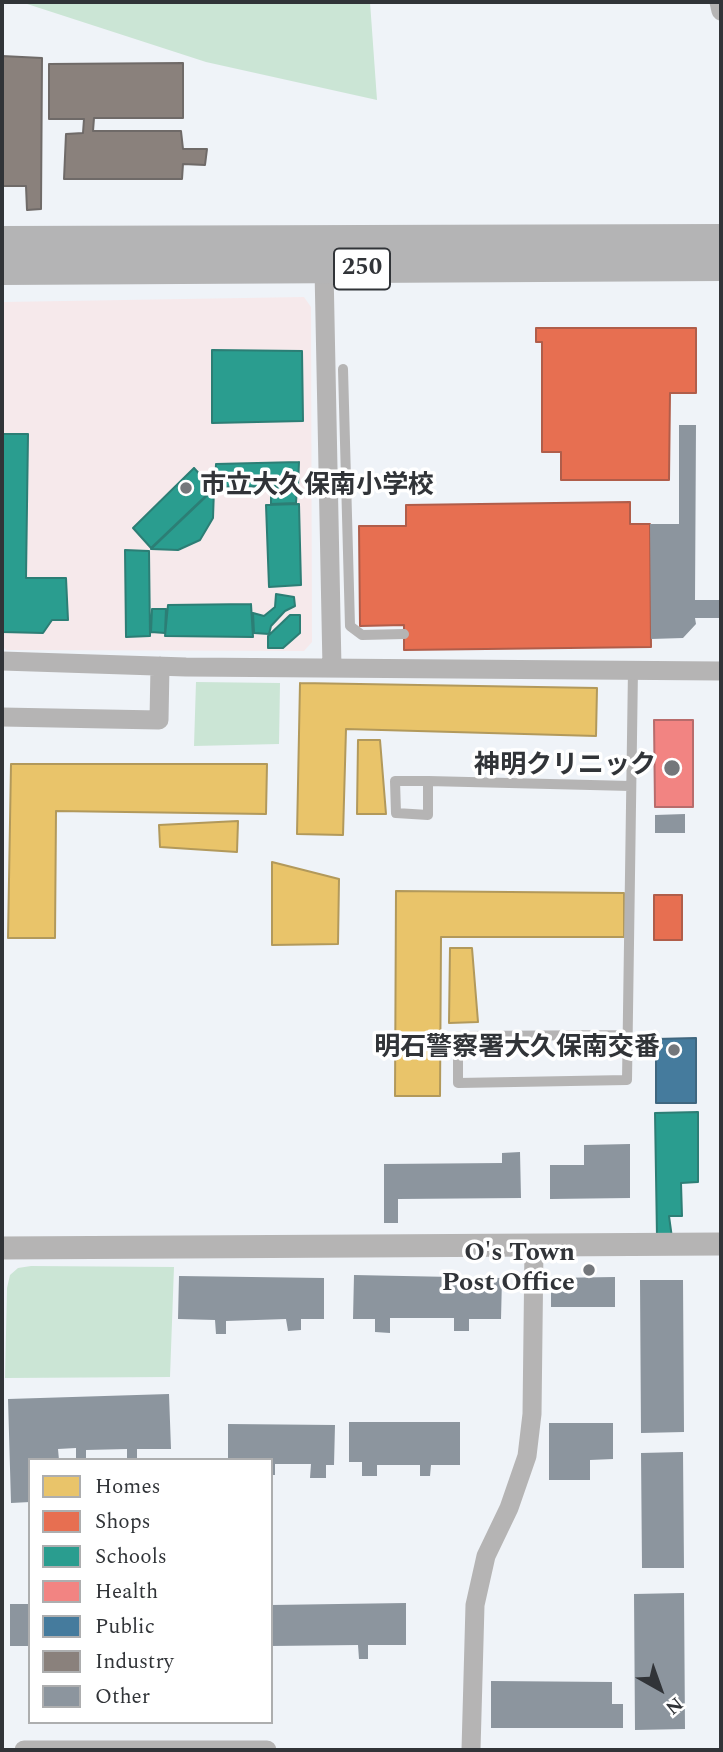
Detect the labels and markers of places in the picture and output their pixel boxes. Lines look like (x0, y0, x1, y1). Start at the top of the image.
place label: 市立大久保南小学校 (200, 472, 434, 504)
marker: 市立大久保南小学校 (178, 480, 194, 496)
place label: 神明クリニック (474, 752, 656, 784)
marker: 神明クリニック (662, 758, 682, 778)
place label: 明石警察署大久保南交番 (374, 1034, 660, 1066)
marker: 明石警察署大久保南交番 (666, 1042, 682, 1058)
place label: O's Town Post Office (442, 1239, 575, 1300)
marker: O's Town Post Office (581, 1262, 597, 1278)

